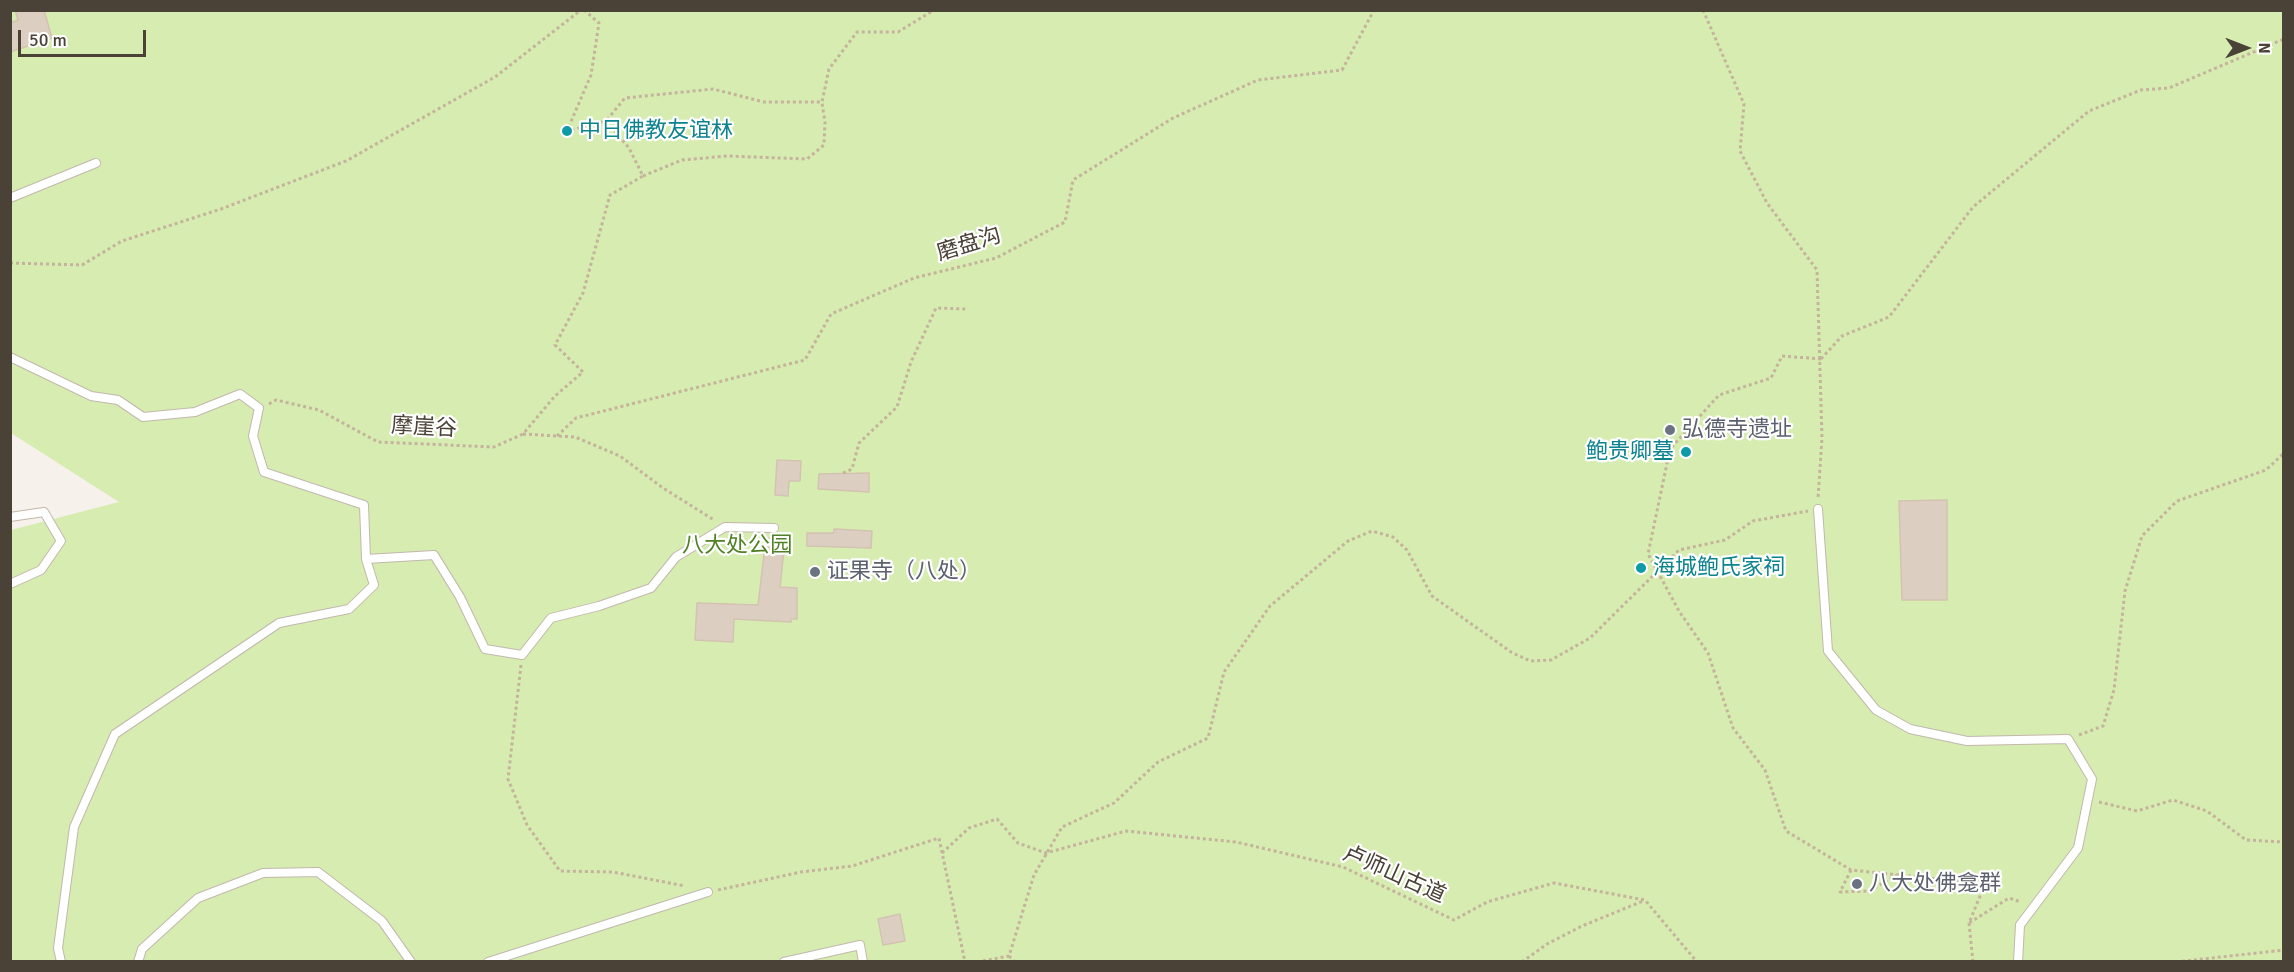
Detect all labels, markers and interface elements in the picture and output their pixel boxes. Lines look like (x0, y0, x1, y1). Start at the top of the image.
scale bar (21, 18, 148, 56)
north arrow (2216, 18, 2276, 78)
text: 50 m (29, 29, 67, 51)
text: N (2254, 42, 2274, 54)
place label: 中日佛教友谊林 (579, 118, 733, 144)
marker: 中日佛教友谊林 (560, 124, 574, 138)
street label: 磨盘沟 (934, 223, 1004, 267)
street label: 摩崖谷 (390, 413, 458, 443)
place label: 弘德寺遗址 (1682, 417, 1792, 443)
marker: 弘德寺遗址 (1663, 423, 1677, 437)
place label: 鲍贵卿墓 (1586, 439, 1674, 465)
marker: 鲍贵卿墓 (1679, 445, 1693, 459)
park label: 八大处公园 (682, 533, 792, 559)
place label: 海城鲍氏家祠 (1653, 555, 1785, 581)
place label: 证果寺（八处） (827, 559, 981, 585)
marker: 海城鲍氏家祠 (1634, 561, 1648, 575)
marker: 证果寺（八处） (808, 565, 822, 579)
street label: 卢师山古道 (1338, 841, 1450, 909)
place label: 八大处佛龛群 (1869, 871, 2001, 897)
marker: 八大处佛龛群 (1850, 877, 1864, 891)

